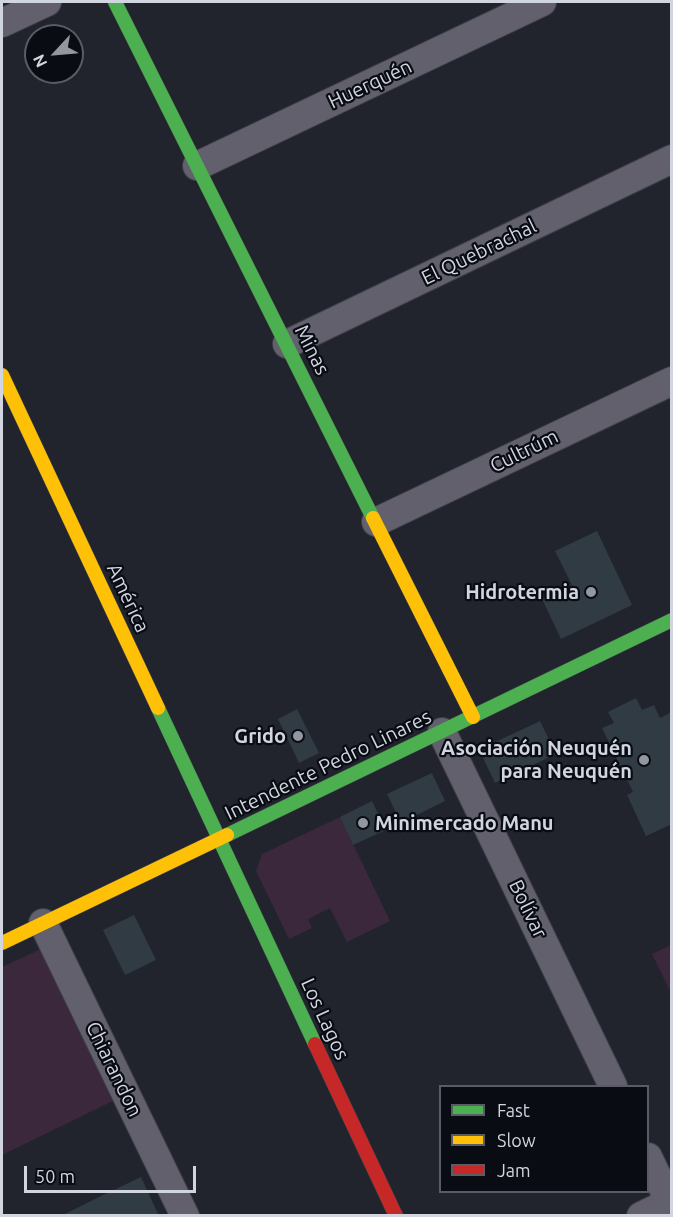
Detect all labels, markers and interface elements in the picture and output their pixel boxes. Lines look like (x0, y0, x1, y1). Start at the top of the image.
north arrow (24, 24, 84, 84)
text: N (29, 52, 50, 70)
street label: Huerquén (324, 54, 416, 114)
street label: El Quebrachal (418, 214, 540, 290)
street label: Minas (289, 321, 335, 379)
street label: Cultrúm (486, 424, 562, 478)
street label: América (102, 560, 154, 636)
place label: Hidrotermia (465, 580, 579, 604)
marker: Hidrotermia (584, 585, 598, 599)
street label: Intendente Pedro Linares (221, 705, 435, 825)
place label: Grido (234, 724, 286, 748)
marker: Grido (291, 729, 305, 743)
place label: Asociación Neuquén para Neuquén (441, 736, 632, 783)
marker: Asociación Neuquén para Neuquén (637, 753, 651, 767)
place label: Minimercado Manu (375, 811, 554, 835)
marker: Minimercado Manu (356, 816, 370, 830)
street label: Bolívar (504, 876, 552, 942)
street label: Los Lagos (296, 974, 354, 1064)
street label: Chiarandon (81, 1017, 147, 1121)
legend (439, 1085, 649, 1193)
text: Fast (497, 1100, 530, 1120)
text: Slow (497, 1130, 536, 1150)
scale bar (27, 1154, 200, 1192)
text: Jam (497, 1160, 531, 1180)
text: 50 m (35, 1166, 75, 1186)

